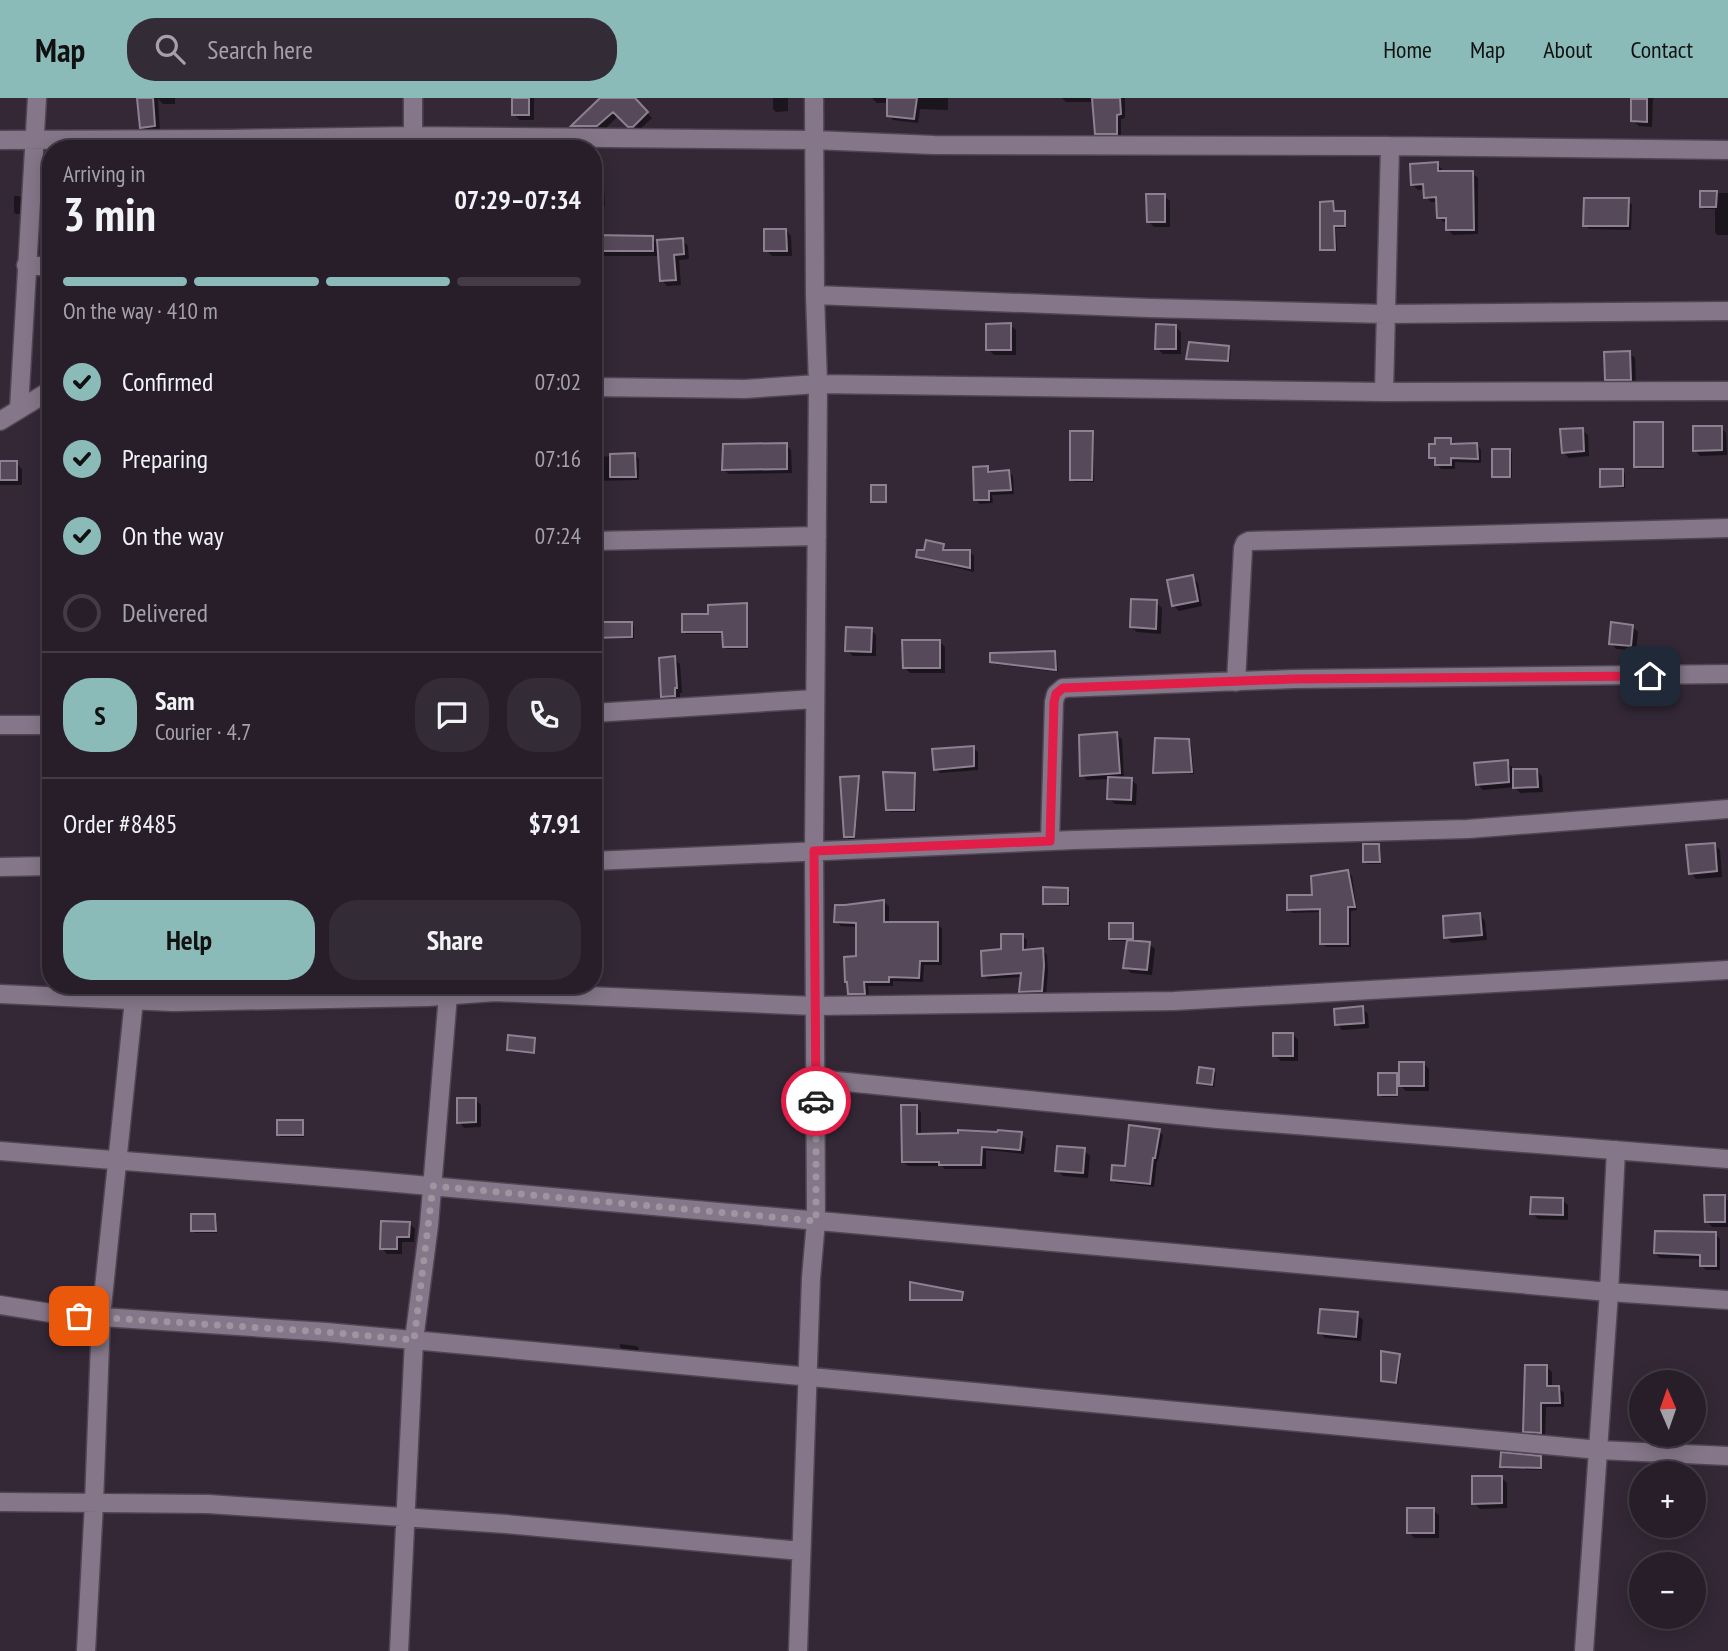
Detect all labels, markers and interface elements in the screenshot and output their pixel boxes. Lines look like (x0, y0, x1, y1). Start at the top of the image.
search box (127, 18, 617, 81)
text: Map (35, 28, 85, 71)
icon: search (151, 30, 189, 68)
text: Search here (207, 33, 313, 66)
text: Home (1383, 34, 1432, 65)
text: Map (1470, 34, 1505, 65)
text: About (1543, 34, 1592, 65)
text: Contact (1630, 34, 1693, 65)
text: Arriving in (63, 159, 145, 188)
text: 07:29–07:34 (454, 183, 581, 216)
text: 3 min (63, 184, 156, 244)
text: On the way · 410 m (63, 296, 218, 325)
icon: check (63, 363, 101, 401)
text: Confirmed (122, 365, 213, 398)
text: 07:02 (535, 367, 581, 396)
icon: check (63, 440, 101, 478)
text: Preparing (122, 442, 208, 475)
text: 07:16 (535, 444, 581, 473)
icon: check (63, 517, 101, 555)
text: On the way (122, 519, 224, 552)
text: 07:24 (535, 521, 581, 550)
text: Delivered (122, 596, 208, 629)
pin (1620, 646, 1680, 706)
icon: home (1631, 657, 1669, 695)
button: chat (415, 678, 489, 752)
button: phone (507, 678, 581, 752)
text: Sam (155, 684, 194, 717)
text: S (94, 699, 106, 732)
text: Courier · 4.7 (155, 717, 251, 746)
text: Order #8485 (63, 807, 178, 840)
text: $7.91 (528, 807, 581, 840)
button: Help (63, 900, 315, 980)
button: Share (329, 900, 581, 980)
courier (781, 1066, 851, 1136)
icon: car (797, 1082, 835, 1120)
pin (49, 1286, 109, 1346)
icon: bag (60, 1297, 98, 1335)
north arrow (1629, 1370, 1706, 1447)
map controls (1629, 1370, 1706, 1629)
button: + (1629, 1461, 1706, 1538)
button: − (1629, 1552, 1706, 1629)

